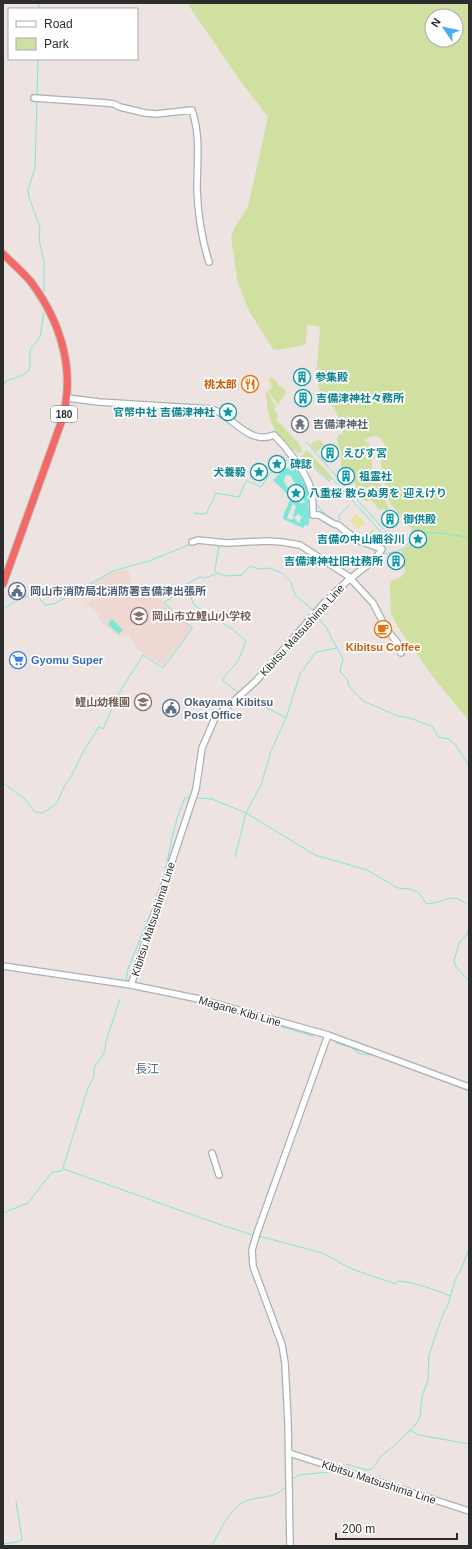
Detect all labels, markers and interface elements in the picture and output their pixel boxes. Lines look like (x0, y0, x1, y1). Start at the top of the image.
legend (8, 8, 138, 60)
north arrow (424, 8, 464, 48)
text: N (429, 16, 443, 29)
text: Road (44, 17, 73, 31)
text: Park (44, 37, 70, 51)
building icon: 参集殿 (292, 367, 312, 387)
place label: 参集殿 (315, 371, 348, 383)
restaurant icon: 桃太郎 (240, 374, 260, 394)
place label: 桃太郎 (204, 378, 237, 390)
building icon: 吉備津神社々務所 (293, 388, 313, 408)
place label: 吉備津神社々務所 (316, 392, 404, 404)
place icon: 官幣中社 吉備津神社 (218, 402, 238, 422)
road number: 180 (51, 406, 77, 422)
place label: 官幣中社 吉備津神社 (113, 406, 215, 418)
temple icon: 吉備津神社 (290, 414, 310, 434)
place label: 吉備津神社 (313, 418, 368, 430)
building icon: えびす宮 (320, 443, 340, 463)
place label: えびす宮 (343, 447, 387, 459)
place icon: 碑誌 (267, 454, 287, 474)
place label: 碑誌 (290, 458, 312, 470)
place icon: 犬養毅 (249, 462, 269, 482)
place label: 犬養毅 (213, 466, 246, 478)
building icon: 祖霊社 (336, 466, 356, 486)
place label: 祖霊社 (359, 470, 392, 482)
place icon: 八重桜 散らぬ男を 迎えけり (286, 483, 306, 503)
place label: 八重桜 散らぬ男を 迎えけり (309, 487, 447, 499)
building icon: 御供殿 (380, 509, 400, 529)
place label: 御供殿 (403, 513, 436, 525)
place icon: 吉備の中山細谷川 (408, 529, 428, 549)
place label: 吉備の中山細谷川 (317, 533, 405, 545)
building icon: 吉備津神社旧社務所 (386, 551, 406, 571)
place label: 吉備津神社旧社務所 (284, 555, 383, 567)
public building icon: 岡山市消防局北消防署吉備津出張所 (7, 581, 27, 601)
street label: Kibitsu Matsushima Line (258, 582, 346, 678)
place label: 岡山市消防局北消防署吉備津出張所 (30, 585, 206, 597)
school or university icon: 岡山市立鯉山小学校 (129, 606, 149, 626)
place label: 岡山市立鯉山小学校 (152, 610, 251, 622)
cafe icon: Kibitsu Coffee (373, 619, 393, 639)
place label: Kibitsu Coffee (346, 641, 420, 653)
supermarket icon: Gyomu Super (8, 650, 28, 670)
place label: Gyomu Super (31, 654, 104, 666)
school or university icon: 鯉山幼稚園 (133, 692, 153, 712)
place label: 鯉山幼稚園 (75, 696, 130, 708)
place label: Okayama Kibitsu Post Office (184, 696, 273, 721)
public building icon: Okayama Kibitsu Post Office (161, 698, 181, 718)
street label: Kibitsu Matsushima Line (129, 860, 177, 978)
street label: Magane Kibi Line (197, 994, 283, 1028)
district label: 長江 (135, 1062, 159, 1076)
street label: Kibitsu Matsushima Line (320, 1458, 438, 1506)
scale bar (336, 1515, 457, 1541)
text: 200 m (342, 1522, 375, 1536)

